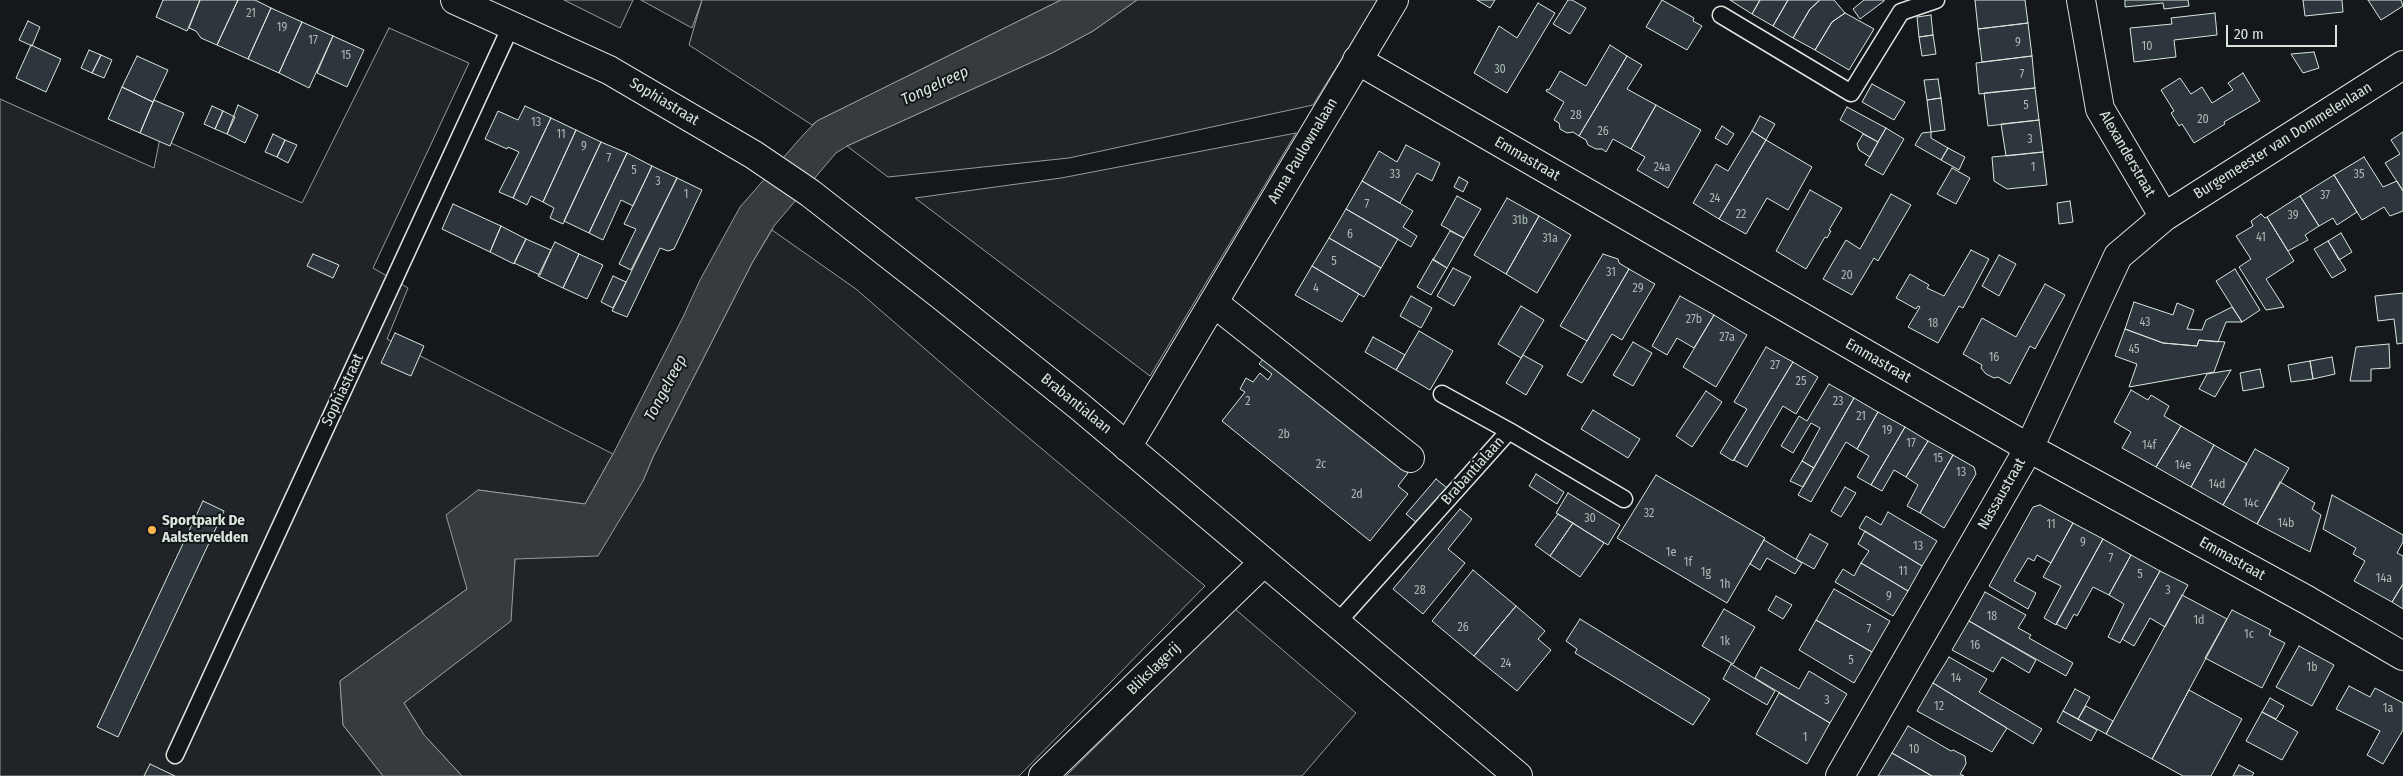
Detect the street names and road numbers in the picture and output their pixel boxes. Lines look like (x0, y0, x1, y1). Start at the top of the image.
street label: Sophiastraat (626, 74, 702, 130)
street label: Burgemeester van Dommelenlaan (2191, 79, 2375, 203)
street label: Anna Paulownalaan (1264, 95, 1342, 207)
street label: Alexanderstraat (2095, 108, 2159, 200)
street label: Emmastraat (1491, 133, 1563, 185)
street label: Emmastraat (1842, 335, 1914, 387)
street label: Sophiastraat (318, 351, 368, 429)
street label: Brabantialaan (1037, 370, 1115, 438)
street label: Brabantialaan (1438, 433, 1508, 509)
street label: Nassaustraat (1974, 455, 2030, 533)
street label: Emmastraat (2196, 533, 2268, 585)
street label: Blikslagerij (1124, 639, 1184, 699)

